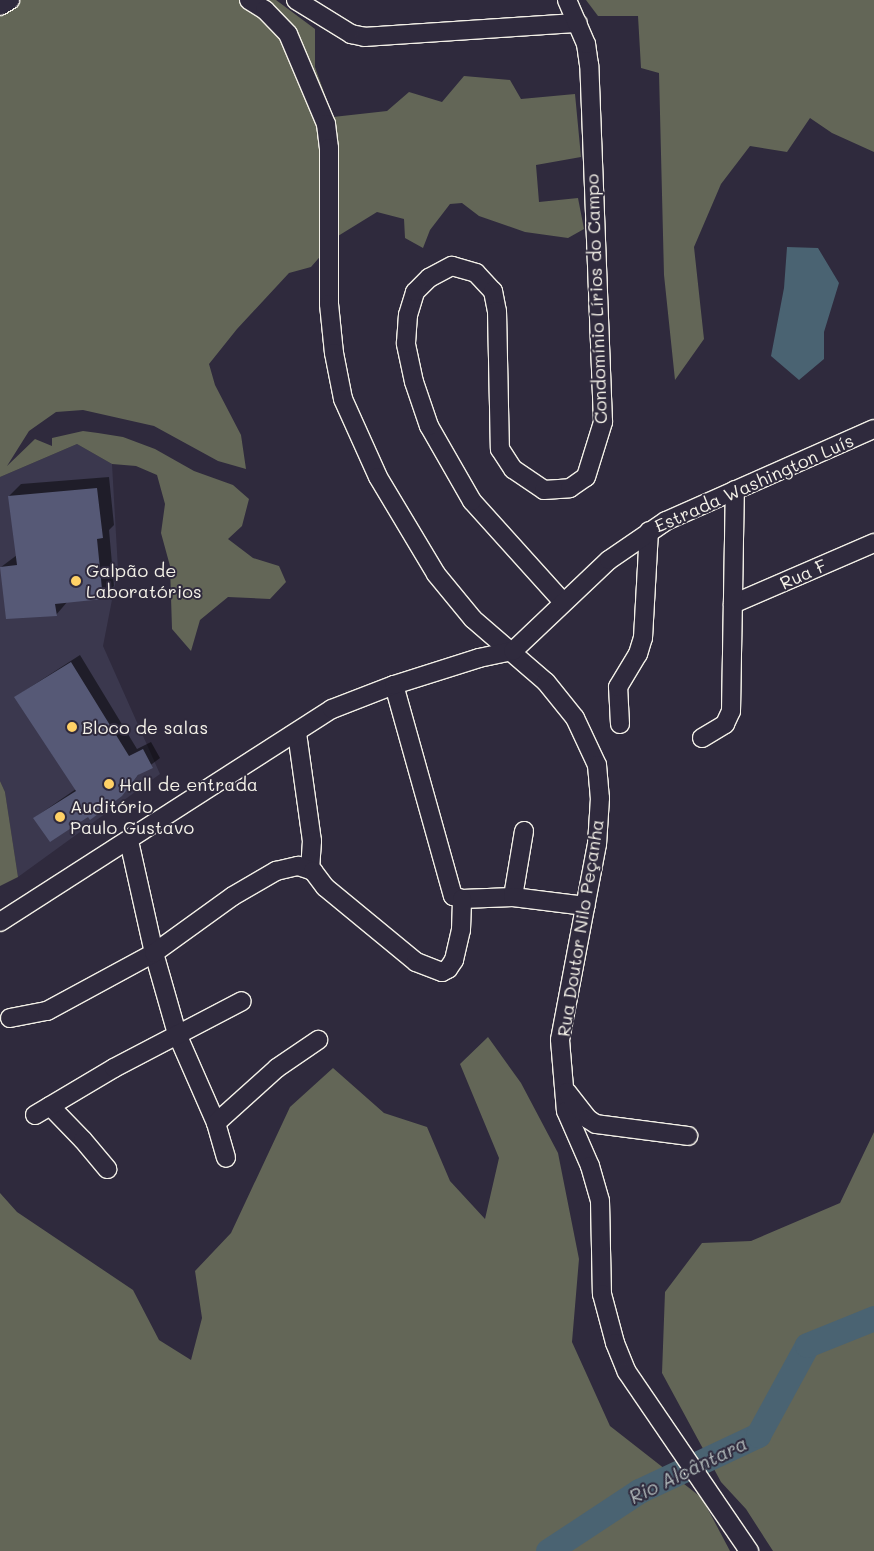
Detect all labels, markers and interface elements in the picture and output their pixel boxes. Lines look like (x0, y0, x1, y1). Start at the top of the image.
street label: Condomínio Lírios do Campo (581, 174, 611, 424)
street label: Estrada Washington Luís (651, 429, 857, 537)
street label: Rua F (776, 554, 830, 594)
place label: Galpão de Laboratórios (86, 560, 202, 602)
marker: Galpão de Laboratórios (70, 575, 82, 587)
place label: Bloco de salas (82, 716, 208, 738)
marker: Bloco de salas (66, 721, 78, 733)
place label: Hall de entrada (119, 773, 258, 795)
marker: Hall de entrada (103, 778, 115, 790)
place label: Auditório Paulo Gustavo (70, 796, 194, 839)
marker: Auditório Paulo Gustavo (54, 811, 66, 823)
street label: Rua Doutor Nilo Peçanha (552, 818, 608, 1038)
water label: Rio Alcântara (625, 1432, 751, 1508)

